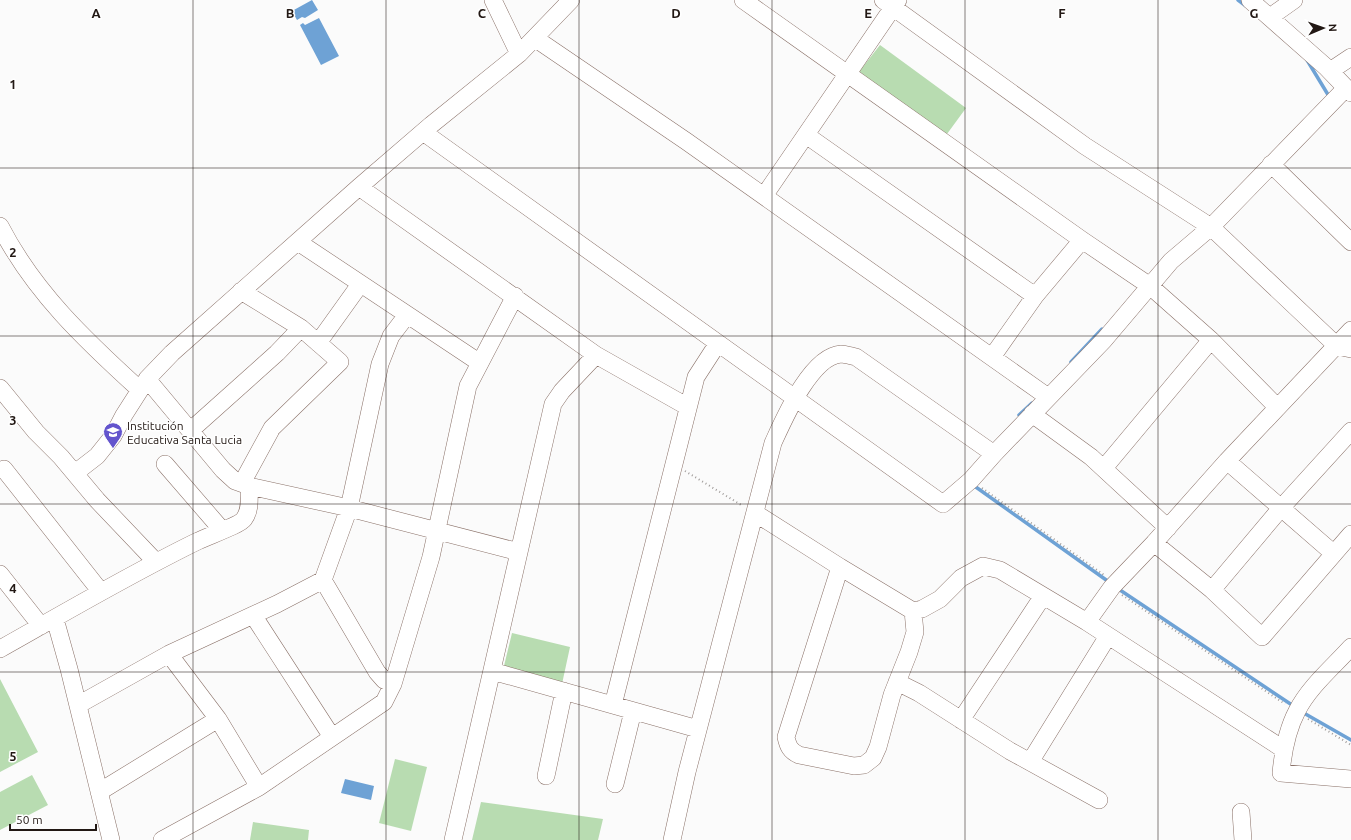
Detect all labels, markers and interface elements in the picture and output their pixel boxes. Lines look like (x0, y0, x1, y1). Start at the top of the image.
text: A (91, 6, 101, 20)
text: B (286, 6, 295, 20)
text: C (478, 6, 487, 20)
text: D (671, 6, 681, 20)
text: E (864, 6, 872, 20)
text: F (1058, 6, 1066, 20)
text: G (1250, 6, 1259, 20)
north arrow (1303, 8, 1343, 48)
text: N (1327, 23, 1339, 32)
text: 1 (9, 77, 17, 91)
text: 2 (9, 245, 17, 259)
text: 3 (9, 413, 17, 427)
place label: Institución Educativa Santa Lucia (127, 419, 242, 446)
school or university icon: Institución Educativa Santa Lucia (102, 421, 124, 449)
text: 4 (9, 581, 17, 595)
text: 5 (9, 749, 17, 763)
scale bar (10, 806, 96, 832)
text: 50 m (16, 813, 43, 826)

